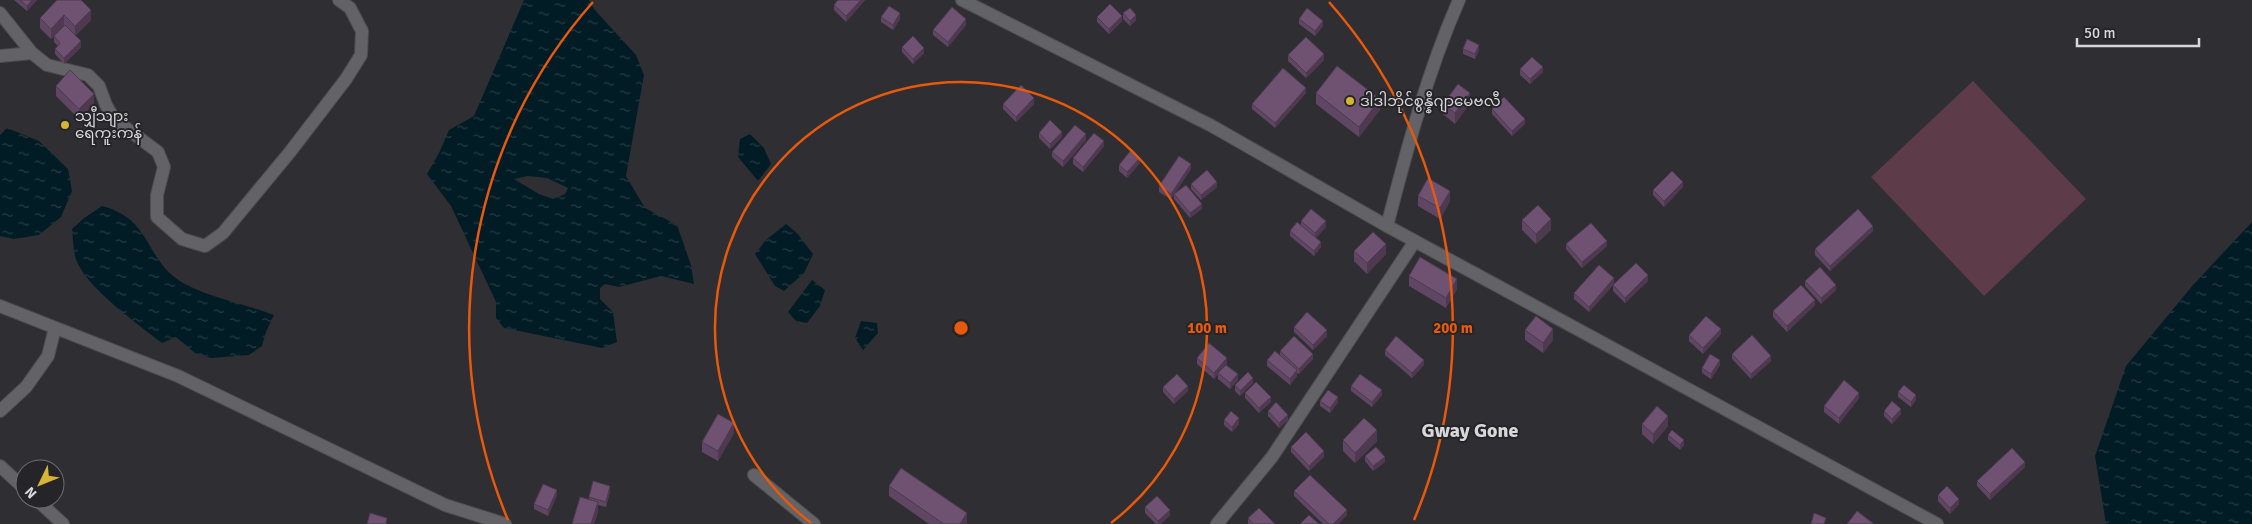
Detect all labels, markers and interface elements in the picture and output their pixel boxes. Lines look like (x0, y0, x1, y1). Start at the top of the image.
scale bar (2077, 15, 2200, 47)
text: 50 m (2084, 24, 2115, 42)
place label: ဒါဒါဘိုင်စွန္နီဂျာမေဗလီ (1360, 91, 1501, 114)
marker: ဒါဒါဘိုင်စွန္နီဂျာမေဗလီ (1344, 95, 1356, 107)
place label: သျှီသျား ရေကူးကန် (75, 106, 143, 145)
marker: သျှီသျား ရေကူးကန် (59, 119, 71, 131)
centre of rings (952, 319, 970, 337)
text: 100 m (1187, 319, 1227, 337)
text: 200 m (1433, 319, 1473, 337)
district label: Gway Gone (1422, 418, 1518, 443)
north arrow (15, 459, 65, 509)
text: N (21, 483, 40, 502)

